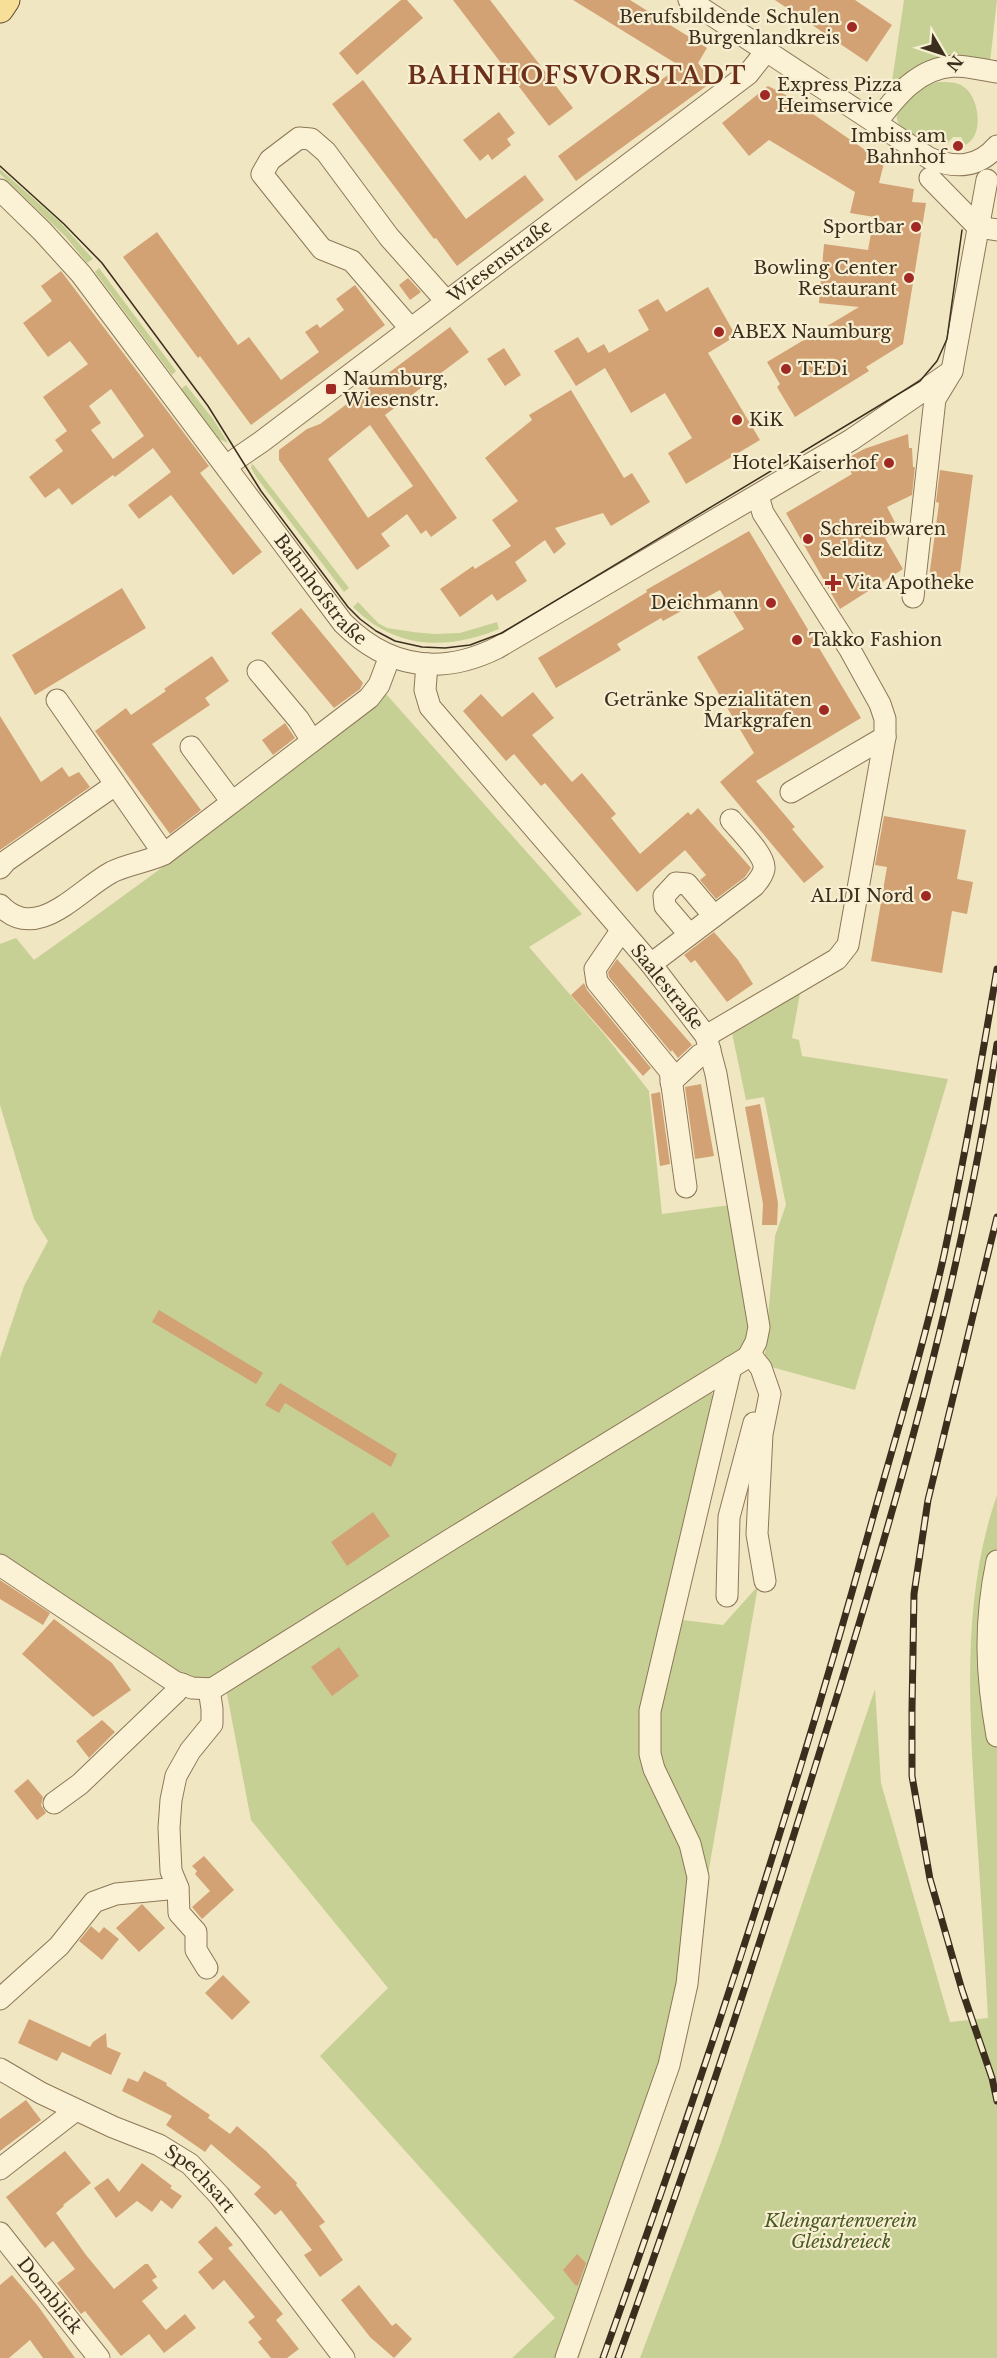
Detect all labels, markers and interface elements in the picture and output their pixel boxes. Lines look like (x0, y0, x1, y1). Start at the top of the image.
place label: Berufsbildende Schulen Burgenlandkreis (619, 6, 840, 49)
marker: Berufsbildende Schulen Burgenlandkreis (845, 20, 859, 34)
north arrow (913, 24, 973, 84)
text: N (942, 51, 967, 76)
district label: BAHNHOFSVORSTADT (407, 61, 747, 90)
place label: Express Pizza Heimservice (777, 74, 902, 117)
marker: Express Pizza Heimservice (758, 88, 772, 102)
place label: Imbiss am Bahnhof (851, 125, 949, 168)
marker: Imbiss am Bahnhof (951, 139, 965, 153)
street label: Wiesenstraße (443, 215, 556, 308)
place label: Sportbar (823, 216, 904, 238)
marker: Sportbar (909, 220, 923, 234)
place label: Bowling Center Restaurant (754, 257, 897, 300)
marker: Bowling Center Restaurant (902, 271, 916, 285)
place label: ABEX Naumburg (730, 321, 892, 343)
marker: ABEX Naumburg (712, 325, 726, 339)
place label: TEDi (798, 358, 848, 380)
marker: TEDi (779, 362, 793, 376)
place label: Naumburg, Wiesenstr. (342, 368, 448, 411)
marker: Naumburg, Wiesenstr. (324, 382, 338, 396)
place label: KiK (749, 409, 784, 431)
marker: KiK (730, 413, 744, 427)
place label: Hotel Kaiserhof (732, 452, 880, 474)
marker: Hotel Kaiserhof (882, 456, 896, 470)
place label: Schreibwaren Selditz (820, 518, 946, 561)
street label: Bahnhofstraße (269, 530, 371, 650)
marker: Schreibwaren Selditz (801, 532, 815, 546)
place label: Vita Apotheke (844, 572, 974, 594)
marker: Vita Apotheke (826, 576, 840, 590)
place label: Deichmann (651, 592, 759, 614)
marker: Deichmann (764, 596, 778, 610)
place label: Takko Fashion (809, 629, 942, 651)
marker: Takko Fashion (790, 633, 804, 647)
place label: Getränke Spezialitäten Markgrafen (604, 689, 812, 732)
marker: Getränke Spezialitäten Markgrafen (817, 703, 831, 717)
place label: ALDI Nord (810, 885, 914, 907)
marker: ALDI Nord (919, 889, 933, 903)
street label: Saalestraße (626, 940, 708, 1034)
street label: Spechsart (161, 2140, 240, 2217)
park label: Kleingartenverein Gleisdreieck (764, 2210, 917, 2253)
street label: Domblick (13, 2253, 87, 2338)

